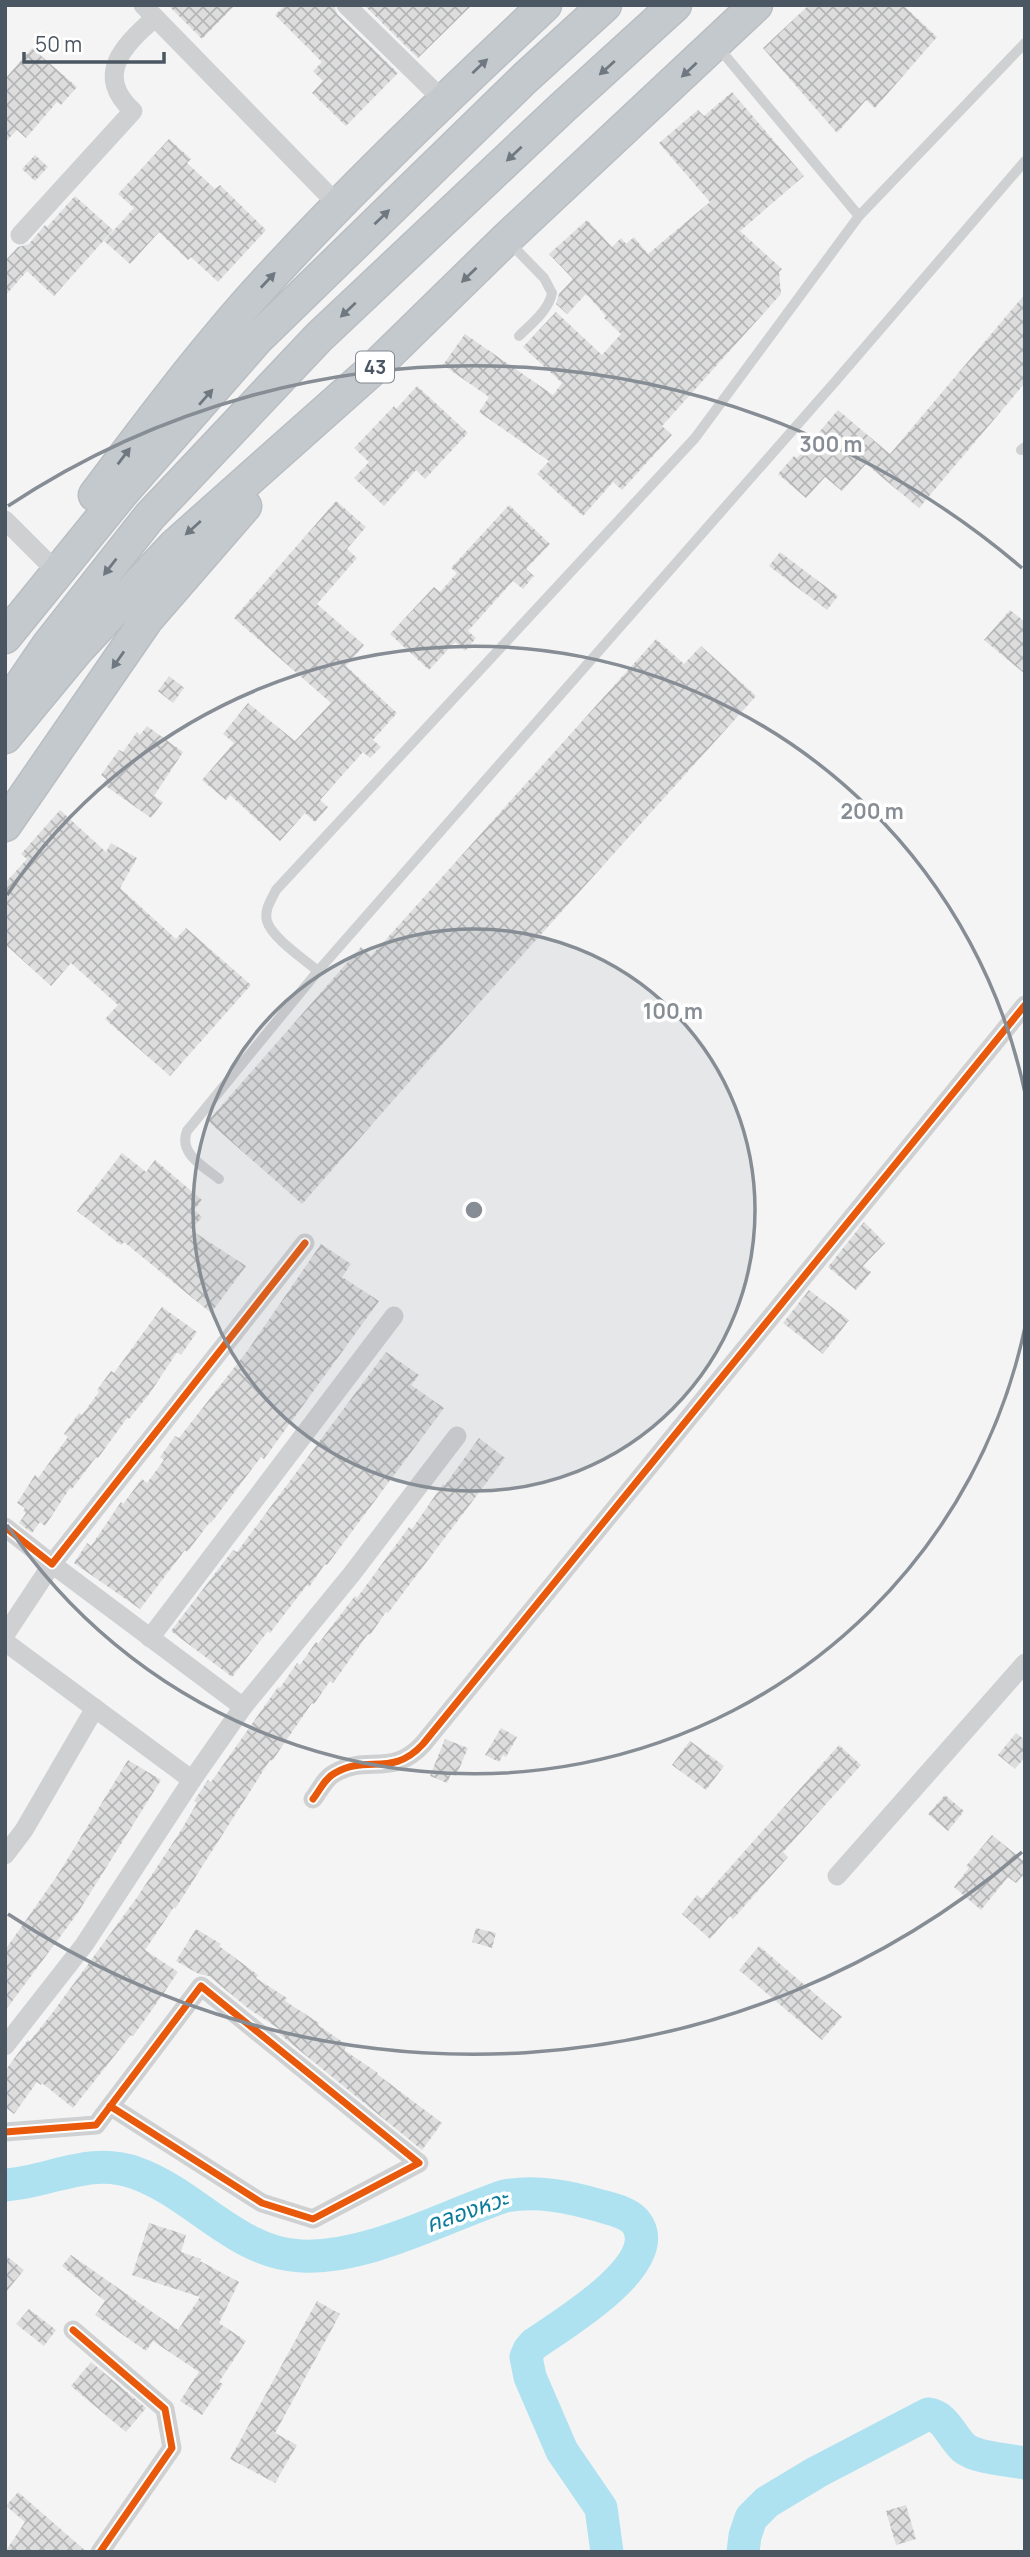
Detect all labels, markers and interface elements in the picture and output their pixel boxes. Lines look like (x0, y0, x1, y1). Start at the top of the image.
scale bar (24, 21, 164, 65)
text: 50 m (35, 30, 82, 58)
one-way arrow (471, 59, 488, 75)
one-way arrow (599, 59, 616, 75)
one-way arrow (681, 61, 698, 77)
one-way arrow (505, 145, 522, 162)
one-way arrow (373, 209, 390, 225)
one-way arrow (462, 266, 478, 283)
one-way arrow (260, 272, 276, 289)
one-way arrow (340, 301, 357, 317)
road number: 43 (356, 352, 394, 382)
one-way arrow (198, 388, 214, 406)
text: 300 m (800, 430, 862, 458)
one-way arrow (117, 447, 131, 465)
one-way arrow (185, 520, 202, 535)
one-way arrow (103, 557, 118, 575)
one-way arrow (111, 651, 125, 669)
text: 200 m (840, 797, 904, 825)
text: 100 m (643, 997, 703, 1025)
centre of rings (462, 1198, 486, 1222)
water label: คลองหวะ (421, 2180, 514, 2239)

